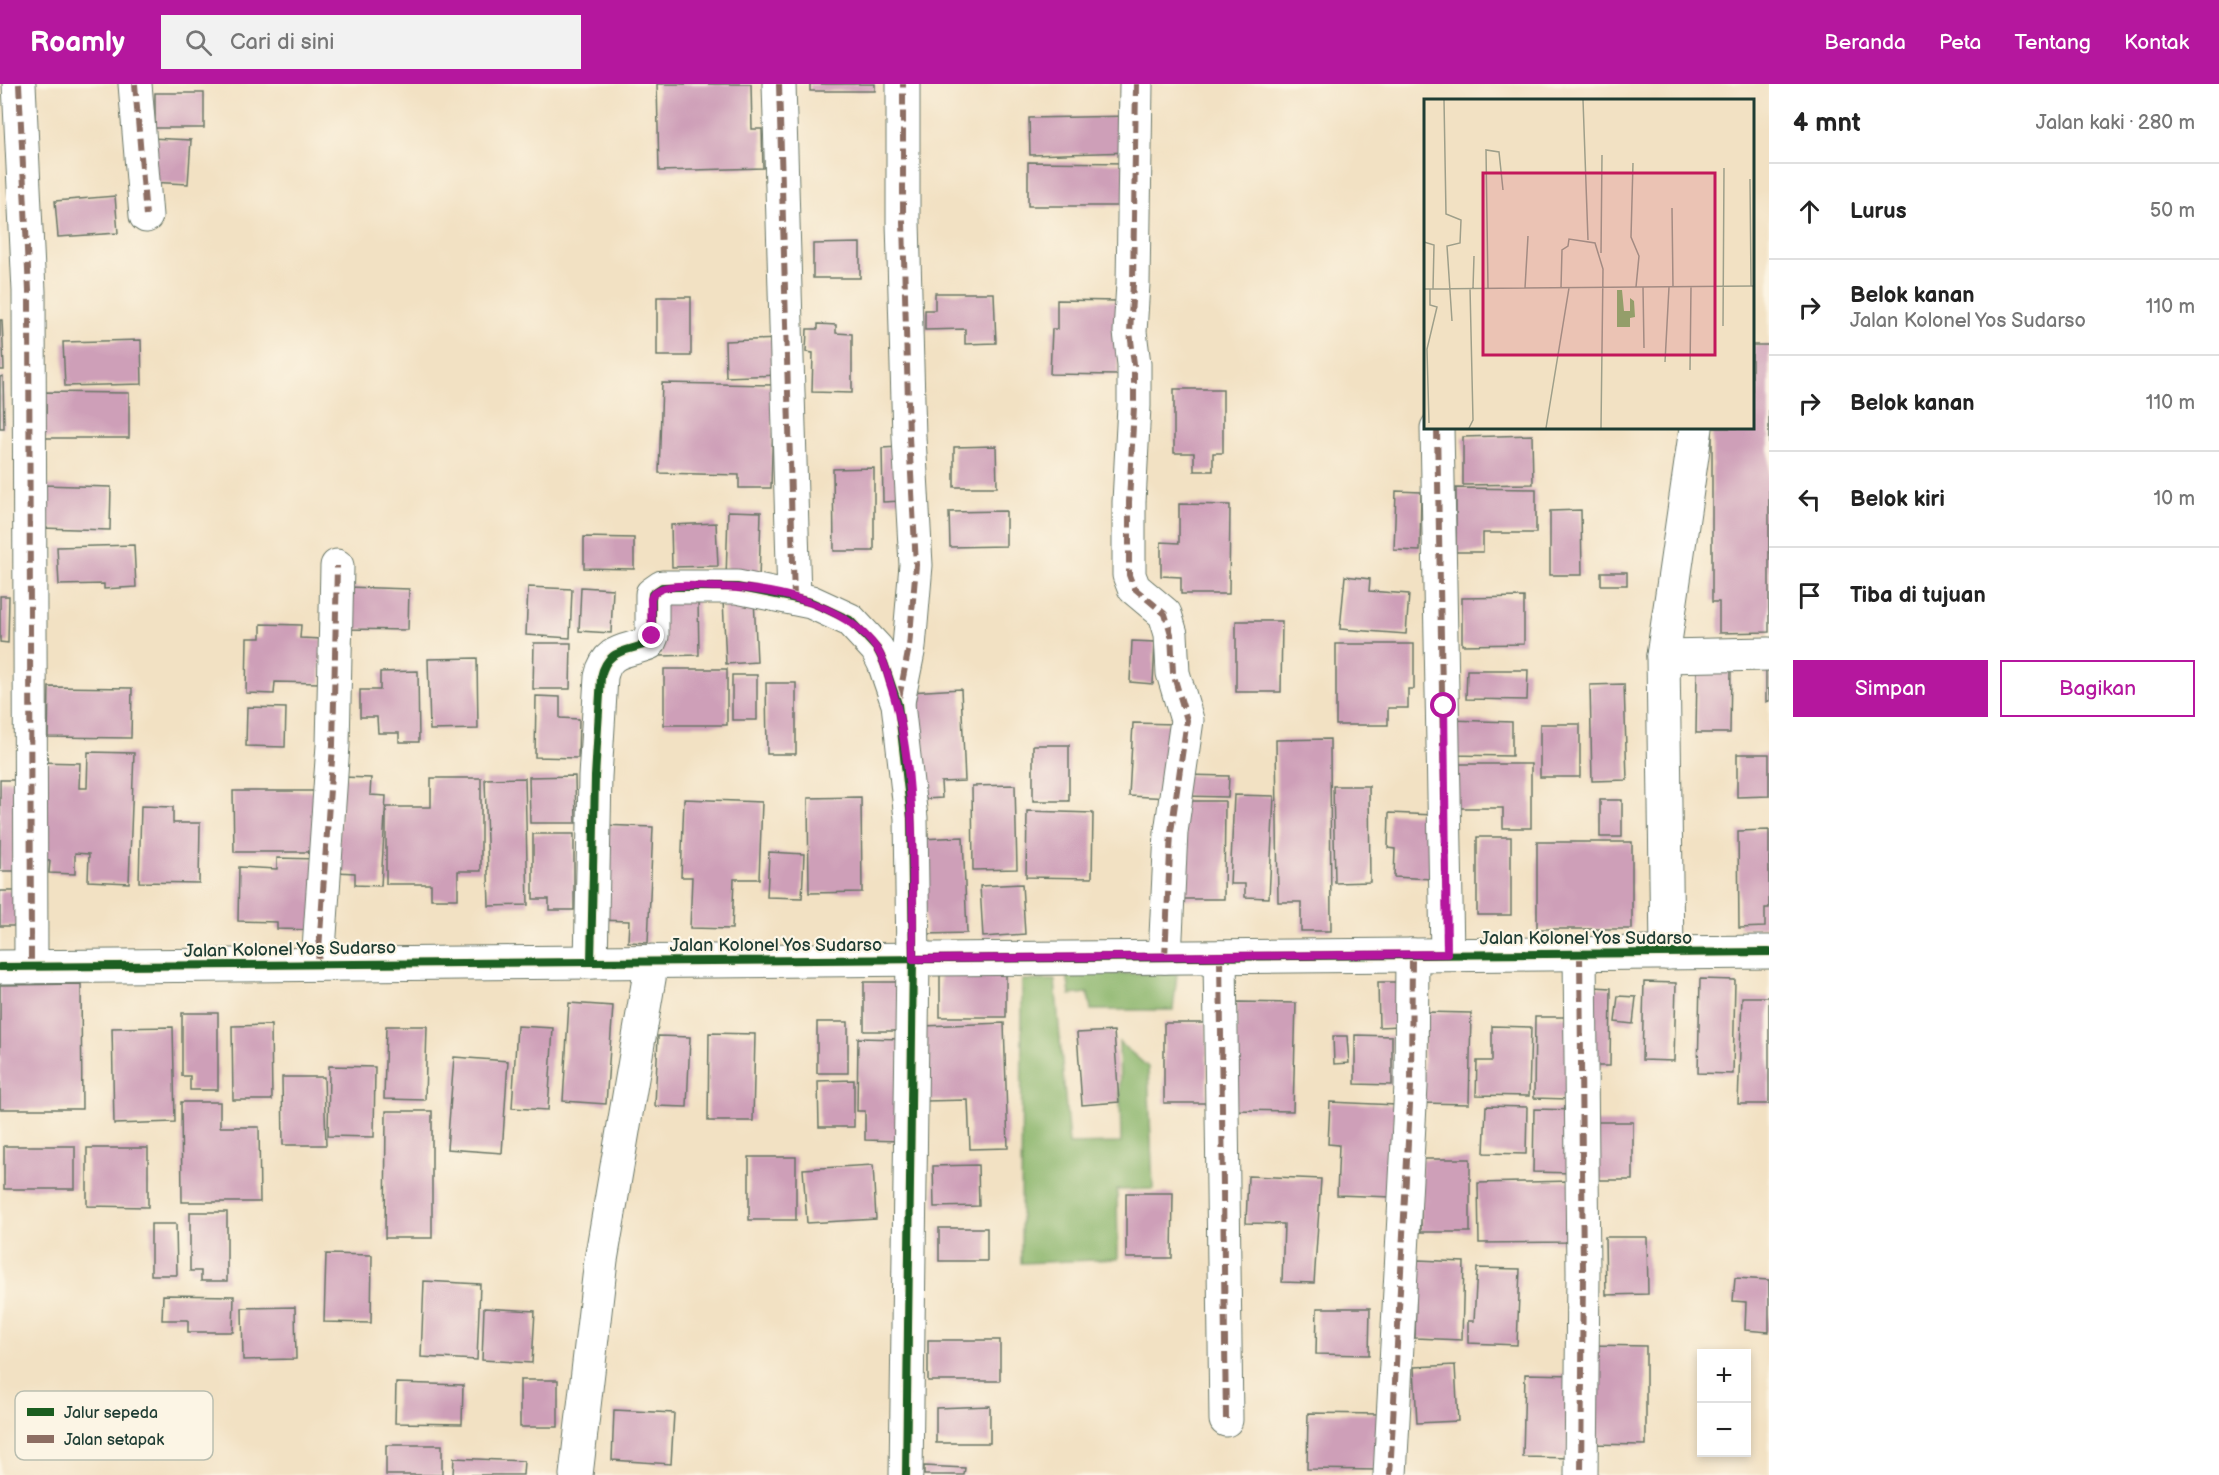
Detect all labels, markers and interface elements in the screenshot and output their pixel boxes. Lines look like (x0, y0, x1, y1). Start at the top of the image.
search box (161, 15, 581, 69)
text: Roamly (30, 26, 125, 59)
icon: search (182, 26, 215, 59)
text: Cari di sini (230, 29, 334, 56)
text: Beranda (1824, 30, 1906, 55)
text: Peta (1939, 30, 1982, 55)
text: Tentang (2015, 30, 2091, 55)
text: Kontak (2124, 30, 2189, 55)
inset map (1424, 99, 1754, 429)
text: 4 mnt (1793, 108, 1861, 139)
text: Jalan kaki · 280 m (2036, 111, 2195, 135)
icon: ahead (1793, 195, 1826, 228)
text: Lurus (1850, 198, 1906, 225)
text: 50 m (2150, 199, 2195, 223)
text: Belok kanan (1850, 282, 1975, 309)
icon: right (1793, 291, 1826, 324)
text: 110 m (2146, 295, 2195, 319)
text: Jalan Kolonel Yos Sudarso (1850, 309, 2086, 333)
icon: right (1793, 387, 1826, 420)
text: Belok kanan (1850, 390, 1975, 417)
text: 110 m (2146, 391, 2195, 415)
icon: left (1793, 483, 1826, 516)
text: Belok kiri (1850, 486, 1945, 513)
text: 10 m (2154, 487, 2195, 511)
icon: arrive (1793, 579, 1826, 612)
text: Tiba di tujuan (1850, 582, 1986, 609)
route end (638, 622, 664, 648)
button: Simpan (1793, 660, 1988, 717)
button: Bagikan (2000, 660, 2195, 717)
route start (1430, 692, 1456, 718)
street label: Jalan Kolonel Yos Sudarso (1480, 928, 1692, 949)
street label: Jalan Kolonel Yos Sudarso (670, 935, 882, 956)
street label: Jalan Kolonel Yos Sudarso (184, 937, 396, 962)
map controls (1697, 1349, 1751, 1457)
button: + (1697, 1349, 1751, 1403)
legend (15, 1391, 213, 1460)
button: − (1697, 1403, 1751, 1457)
text: Jalur sepeda (64, 1404, 158, 1423)
text: Jalan setapak (64, 1431, 164, 1450)

